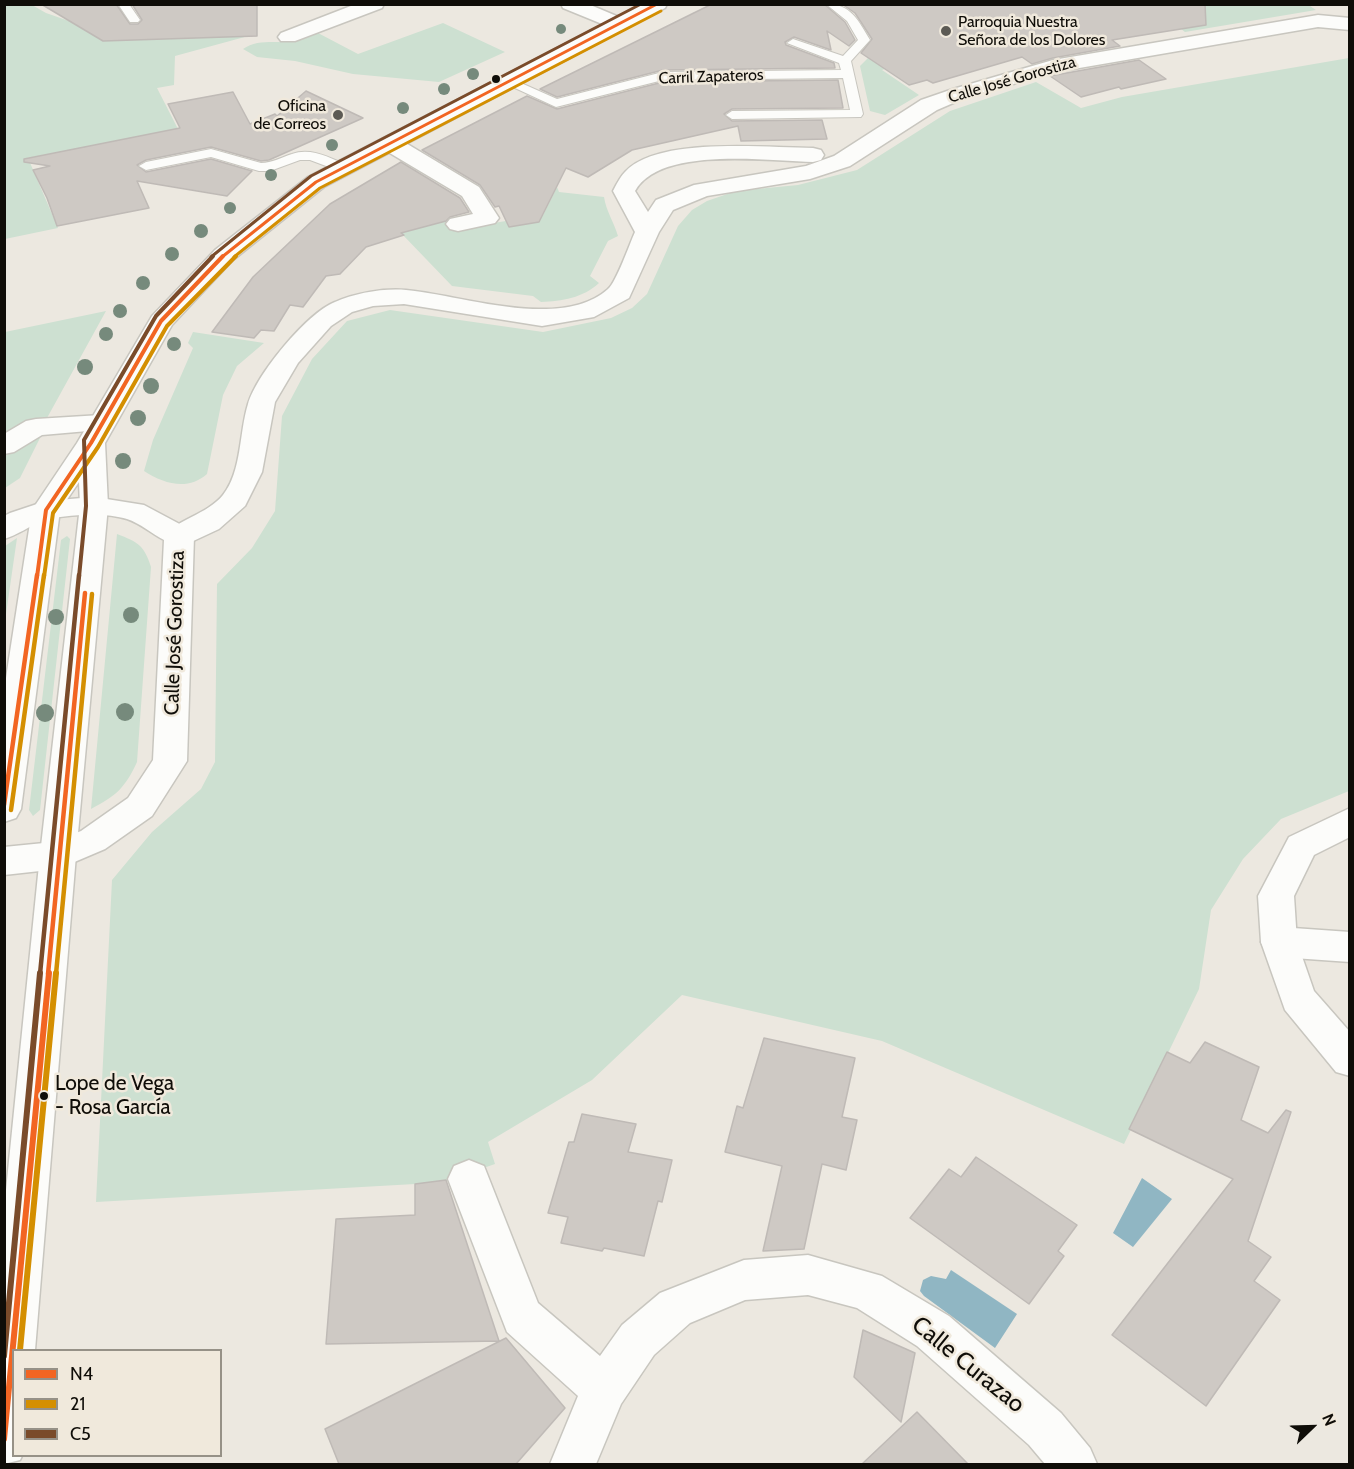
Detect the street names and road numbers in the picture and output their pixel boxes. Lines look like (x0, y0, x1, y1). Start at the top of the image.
street label: Calle José Gorostiza (946, 53, 1078, 107)
street label: Carril Zapateros (658, 66, 764, 88)
street label: Calle José Gorostiza (160, 550, 190, 716)
street label: Calle Curazao (906, 1311, 1030, 1419)

